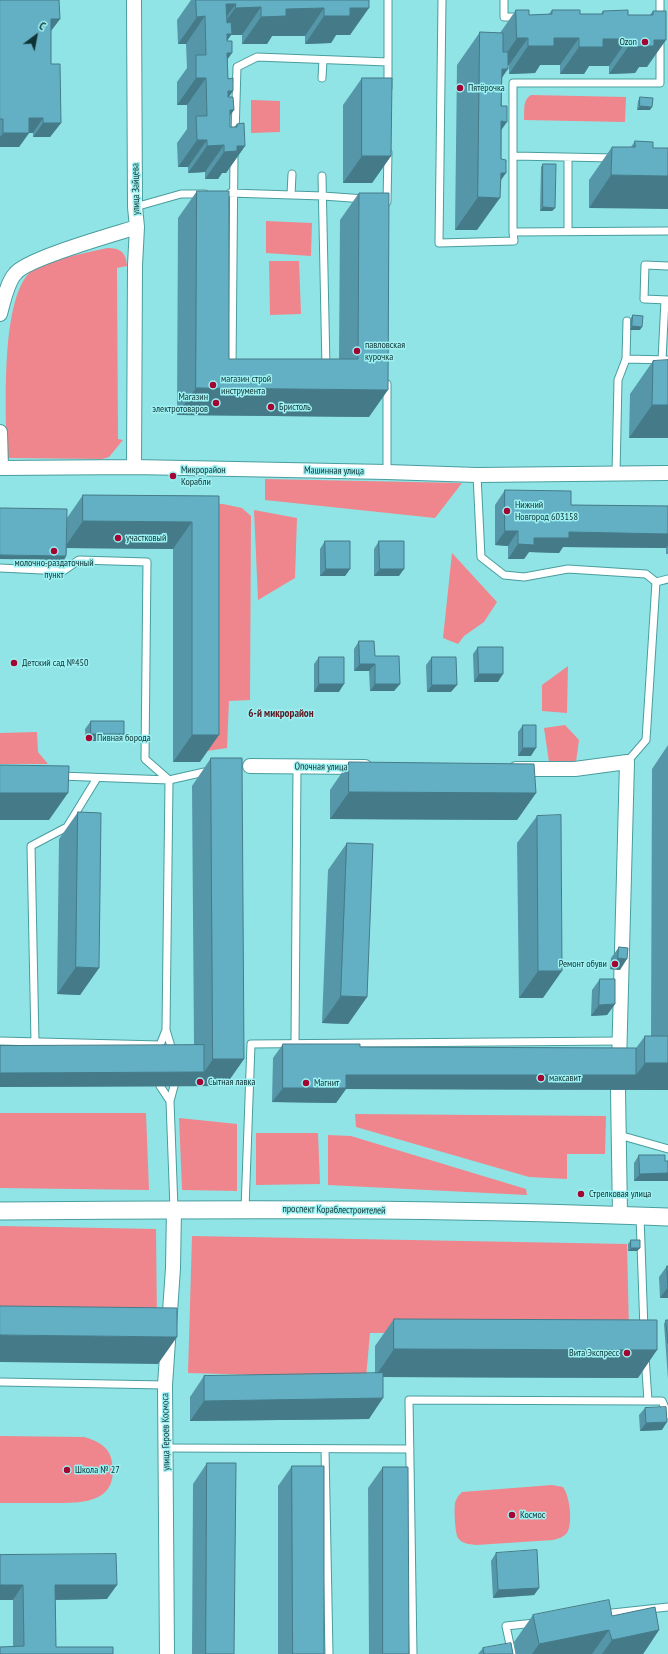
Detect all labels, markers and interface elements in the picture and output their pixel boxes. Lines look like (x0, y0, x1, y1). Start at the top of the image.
north arrow (16, 16, 56, 56)
text: С (37, 19, 48, 33)
place label: Ozon (619, 36, 637, 48)
marker: Ozon (640, 37, 650, 47)
place label: Пятёрочка (468, 82, 505, 94)
marker: Пятёрочка (455, 83, 465, 93)
street label: улица Зайцева (130, 163, 142, 215)
place label: павловская курочка (365, 339, 405, 362)
marker: павловская курочка (352, 346, 362, 356)
place label: магазин строй инструмента (221, 373, 271, 396)
marker: магазин строй инструмента (208, 380, 218, 390)
place label: Магазин электротоваров (152, 391, 208, 414)
marker: Магазин электротоваров (211, 398, 221, 408)
place label: Бристоль (279, 401, 311, 413)
marker: Бристоль (266, 402, 276, 412)
place label: Микрорайон Корабли (181, 464, 226, 488)
street label: Машинная улица (304, 464, 364, 478)
marker: Микрорайон Корабли (168, 471, 178, 481)
place label: Нижний Новгород 603158 (515, 499, 578, 522)
marker: Нижний Новгород 603158 (502, 506, 512, 516)
place label: участковый (126, 532, 166, 544)
marker: участковый (113, 533, 123, 543)
marker: молочно-раздаточный пункт (49, 546, 59, 556)
place label: молочно-раздаточный пункт (14, 557, 94, 580)
place label: Детский сад №450 (22, 657, 89, 669)
marker: Детский сад №450 (9, 658, 19, 668)
district label: 6-й микрорайон (248, 707, 314, 721)
place label: Пивная борода (97, 732, 151, 744)
marker: Пивная борода (84, 733, 94, 743)
street label: Опочная улица (294, 761, 348, 773)
place label: Ремонт обуви (559, 958, 607, 970)
marker: Ремонт обуви (610, 959, 620, 969)
place label: максавит (549, 1072, 581, 1084)
marker: максавит (536, 1073, 546, 1083)
place label: Сытная лавка (208, 1076, 255, 1088)
marker: Сытная лавка (195, 1077, 205, 1087)
place label: Магнит (314, 1077, 339, 1089)
marker: Магнит (301, 1078, 311, 1088)
place label: Стрелковая улица (589, 1188, 651, 1200)
marker: Стрелковая улица (576, 1189, 586, 1199)
street label: проспект Кораблестроителей (282, 1203, 386, 1217)
place label: Вита Экспресс (569, 1347, 619, 1359)
marker: Вита Экспресс (622, 1348, 632, 1358)
street label: улица Героев Космоса (159, 1393, 173, 1471)
place label: Школа № 27 (75, 1464, 120, 1476)
marker: Школа № 27 (62, 1465, 72, 1475)
place label: Космос (520, 1509, 545, 1521)
marker: Космос (507, 1510, 517, 1520)

